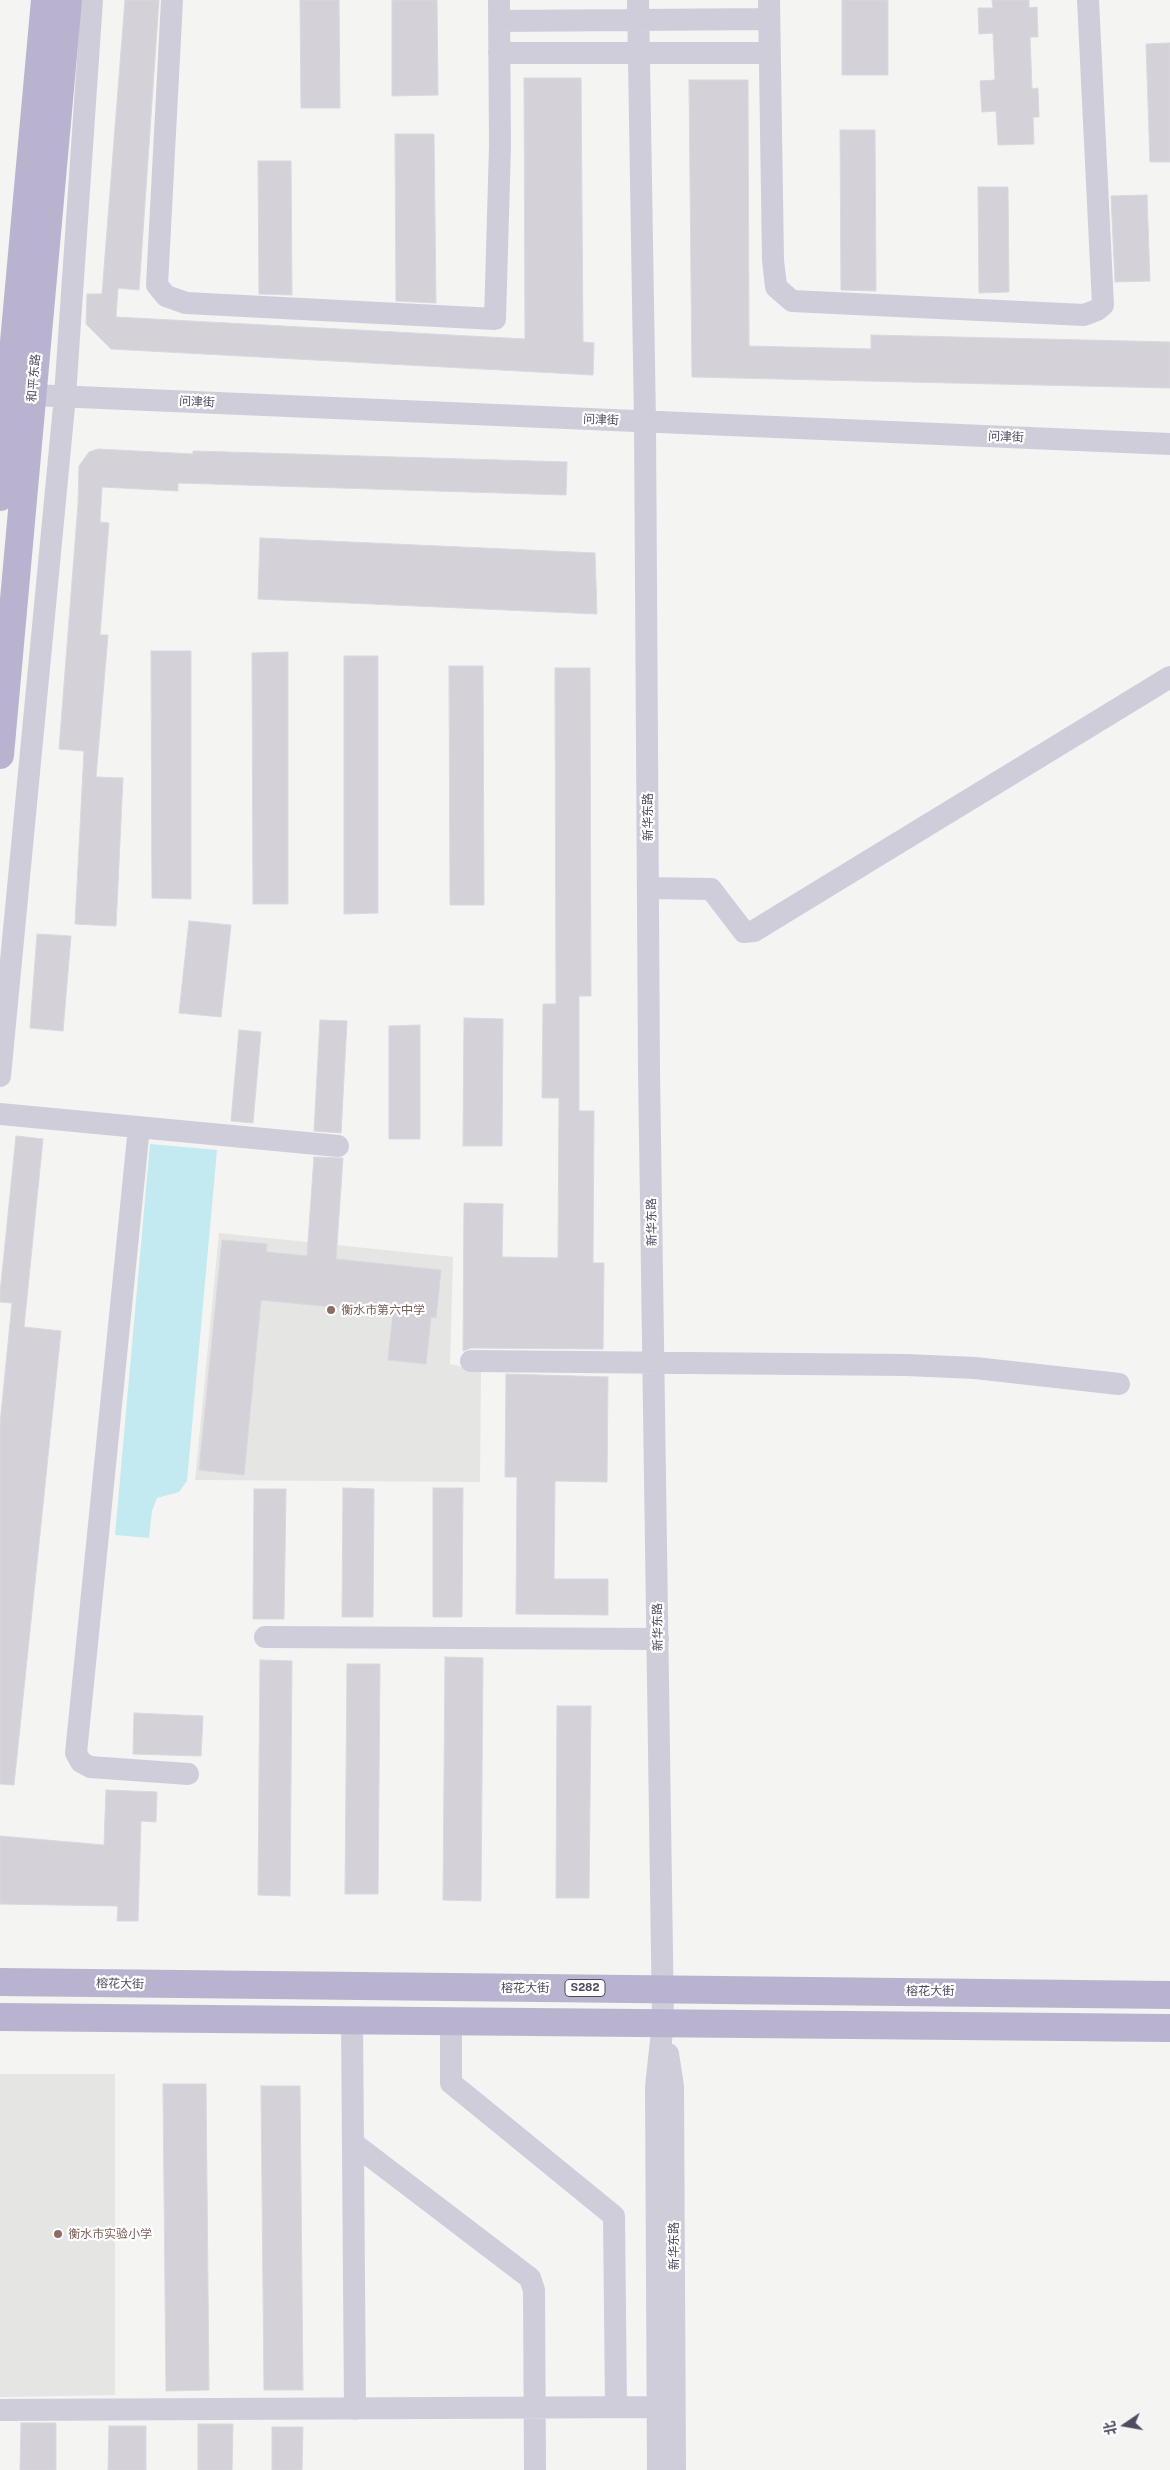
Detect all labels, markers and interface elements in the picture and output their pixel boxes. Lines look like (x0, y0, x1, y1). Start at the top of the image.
street label: 和平东路 (25, 353, 43, 403)
street label: 问津街 (179, 394, 215, 410)
street label: 问津街 (583, 412, 619, 428)
street label: 问津街 (988, 429, 1024, 445)
street label: 新华东路 (641, 793, 655, 841)
street label: 新华东路 (644, 1198, 660, 1246)
place label: 衡水市第六中学 (341, 1303, 425, 1317)
marker: 衡水市第六中学 (325, 1304, 337, 1316)
street label: 新华东路 (650, 1603, 666, 1651)
street label: 榕花大街 (96, 1976, 144, 1992)
road number: S282 (565, 1980, 605, 1996)
street label: 榕花大街 (501, 1981, 549, 1995)
street label: 榕花大街 (906, 1984, 954, 1998)
street label: 新华东路 (667, 2222, 681, 2270)
place label: 衡水市实验小学 (68, 2227, 152, 2241)
marker: 衡水市实验小学 (52, 2228, 64, 2240)
north arrow (1100, 2400, 1150, 2450)
text: 北 (1101, 2420, 1120, 2437)

